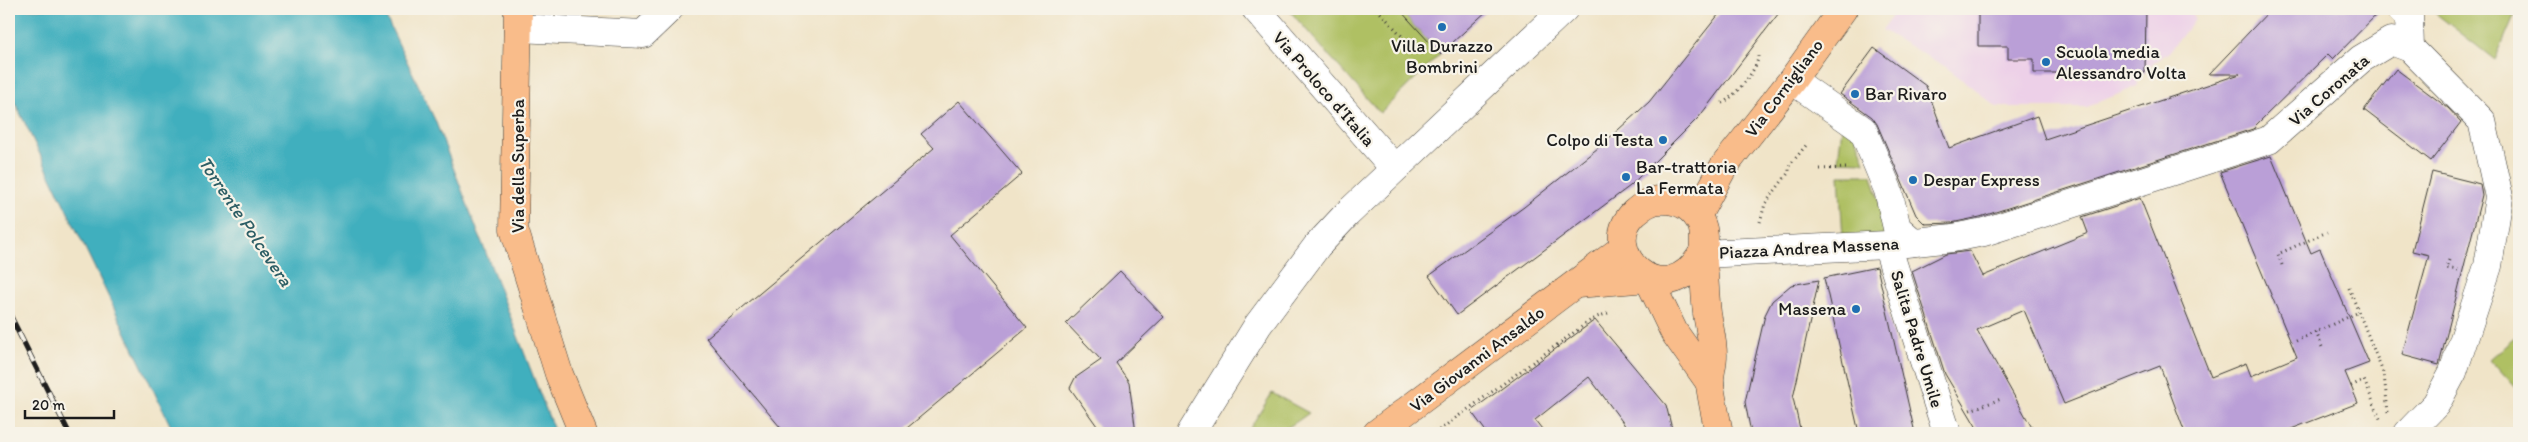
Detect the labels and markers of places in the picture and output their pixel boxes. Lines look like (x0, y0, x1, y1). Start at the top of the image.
marker: Villa Durazzo Bombrini (1436, 21, 1448, 33)
place label: Villa Durazzo Bombrini (1391, 35, 1493, 78)
place label: Scuola media Alessandro Volta (2056, 41, 2186, 84)
marker: Scuola media Alessandro Volta (2040, 56, 2052, 68)
place label: Bar Rivaro (1865, 83, 1947, 105)
marker: Bar Rivaro (1849, 88, 1861, 100)
place label: Colpo di Testa (1546, 129, 1653, 151)
marker: Colpo di Testa (1657, 134, 1669, 146)
place label: Bar-trattoria La Fermata (1636, 156, 1737, 199)
place label: Despar Express (1923, 169, 2040, 191)
marker: Bar-trattoria La Fermata (1620, 171, 1632, 183)
marker: Despar Express (1907, 174, 1919, 186)
place label: Massena (1778, 298, 1847, 320)
marker: Massena (1850, 303, 1862, 315)

